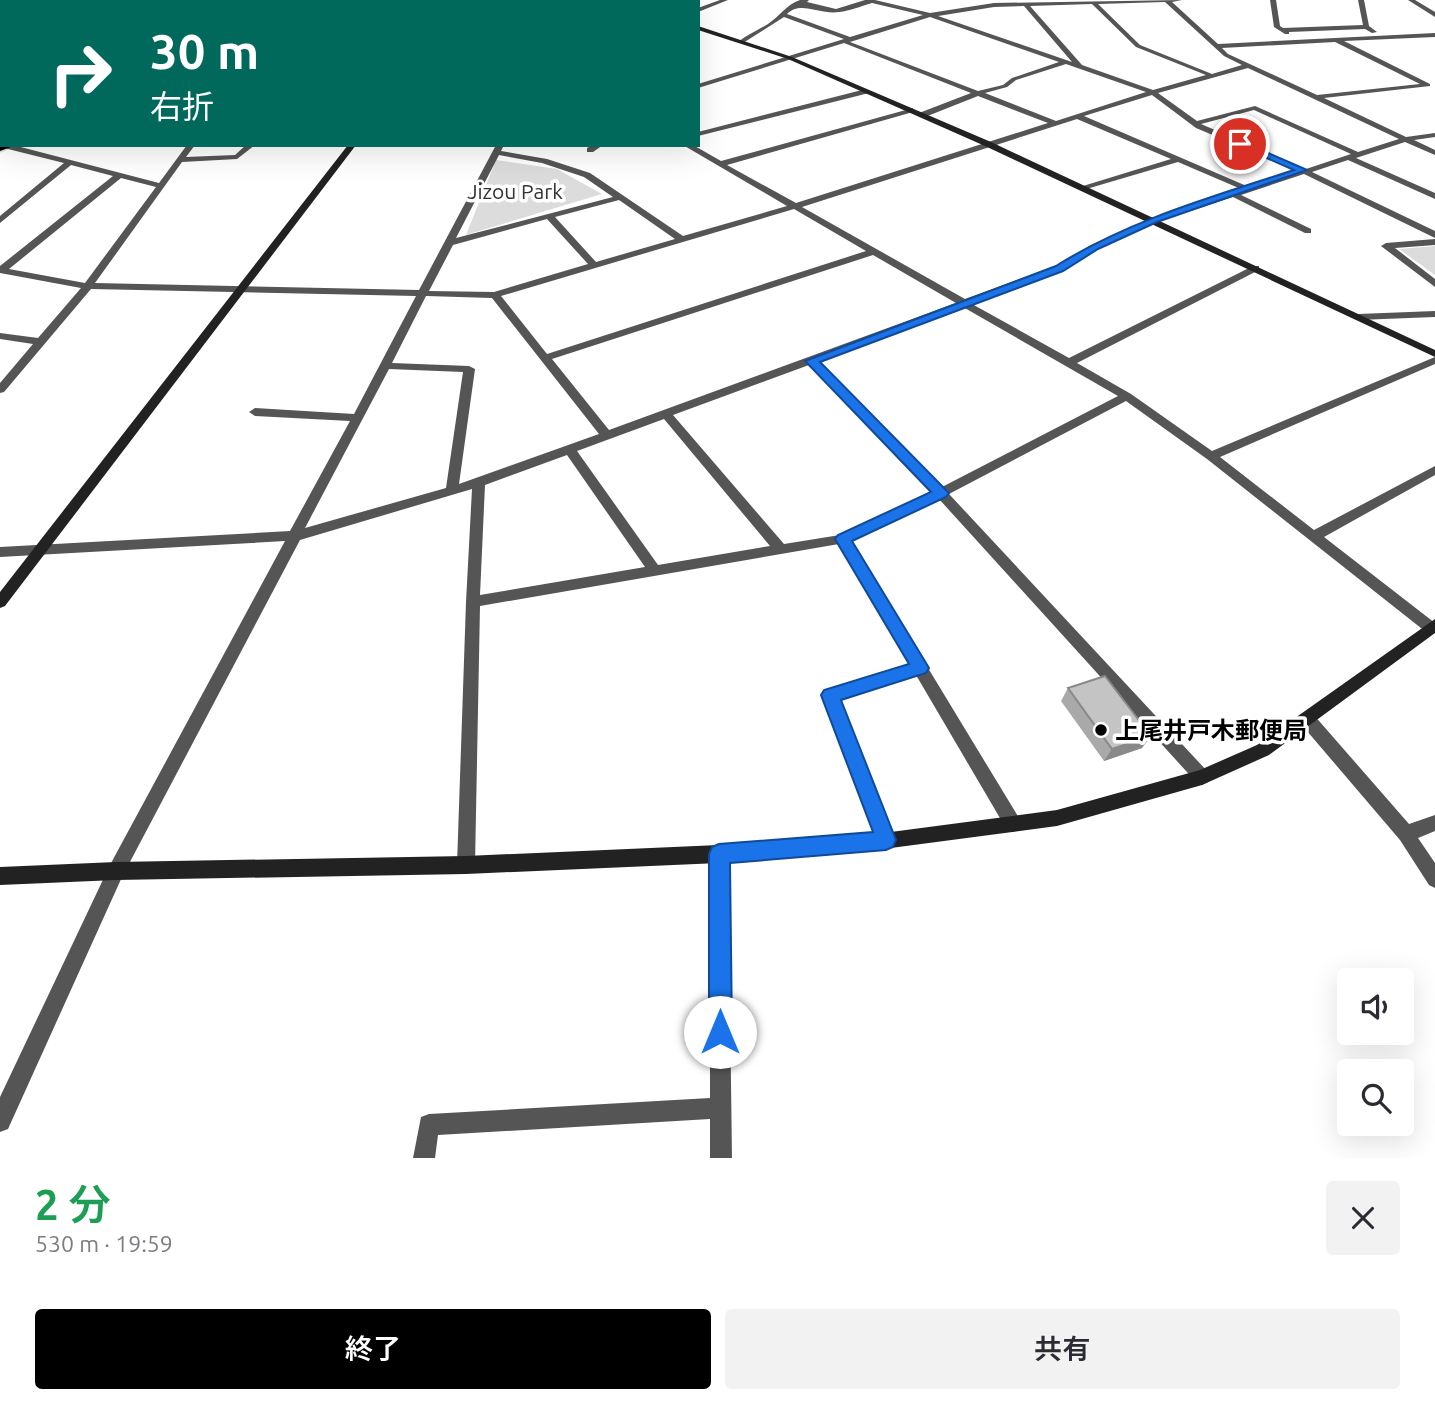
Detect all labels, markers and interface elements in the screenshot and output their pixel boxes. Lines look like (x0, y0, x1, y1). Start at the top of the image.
text: 30 m (150, 23, 259, 78)
icon: right (35, 28, 126, 119)
text: 右折 (150, 88, 214, 124)
pin (1210, 114, 1270, 174)
icon: arrive (1221, 125, 1259, 163)
park label: Jizou Park (467, 179, 563, 203)
place label: 上尾井戸木郵便局 (1115, 717, 1307, 744)
marker: 上尾井戸木郵便局 (1093, 722, 1109, 738)
map controls (1337, 968, 1414, 1136)
button: sound (1337, 968, 1414, 1045)
position arrow (683, 995, 757, 1069)
button: search (1337, 1059, 1414, 1136)
text: 2 分 (35, 1181, 111, 1228)
button: close (1326, 1181, 1400, 1255)
text: 530 m · 19:59 (35, 1231, 173, 1256)
button: 終了 (35, 1309, 711, 1389)
button: 共有 (725, 1309, 1400, 1389)

